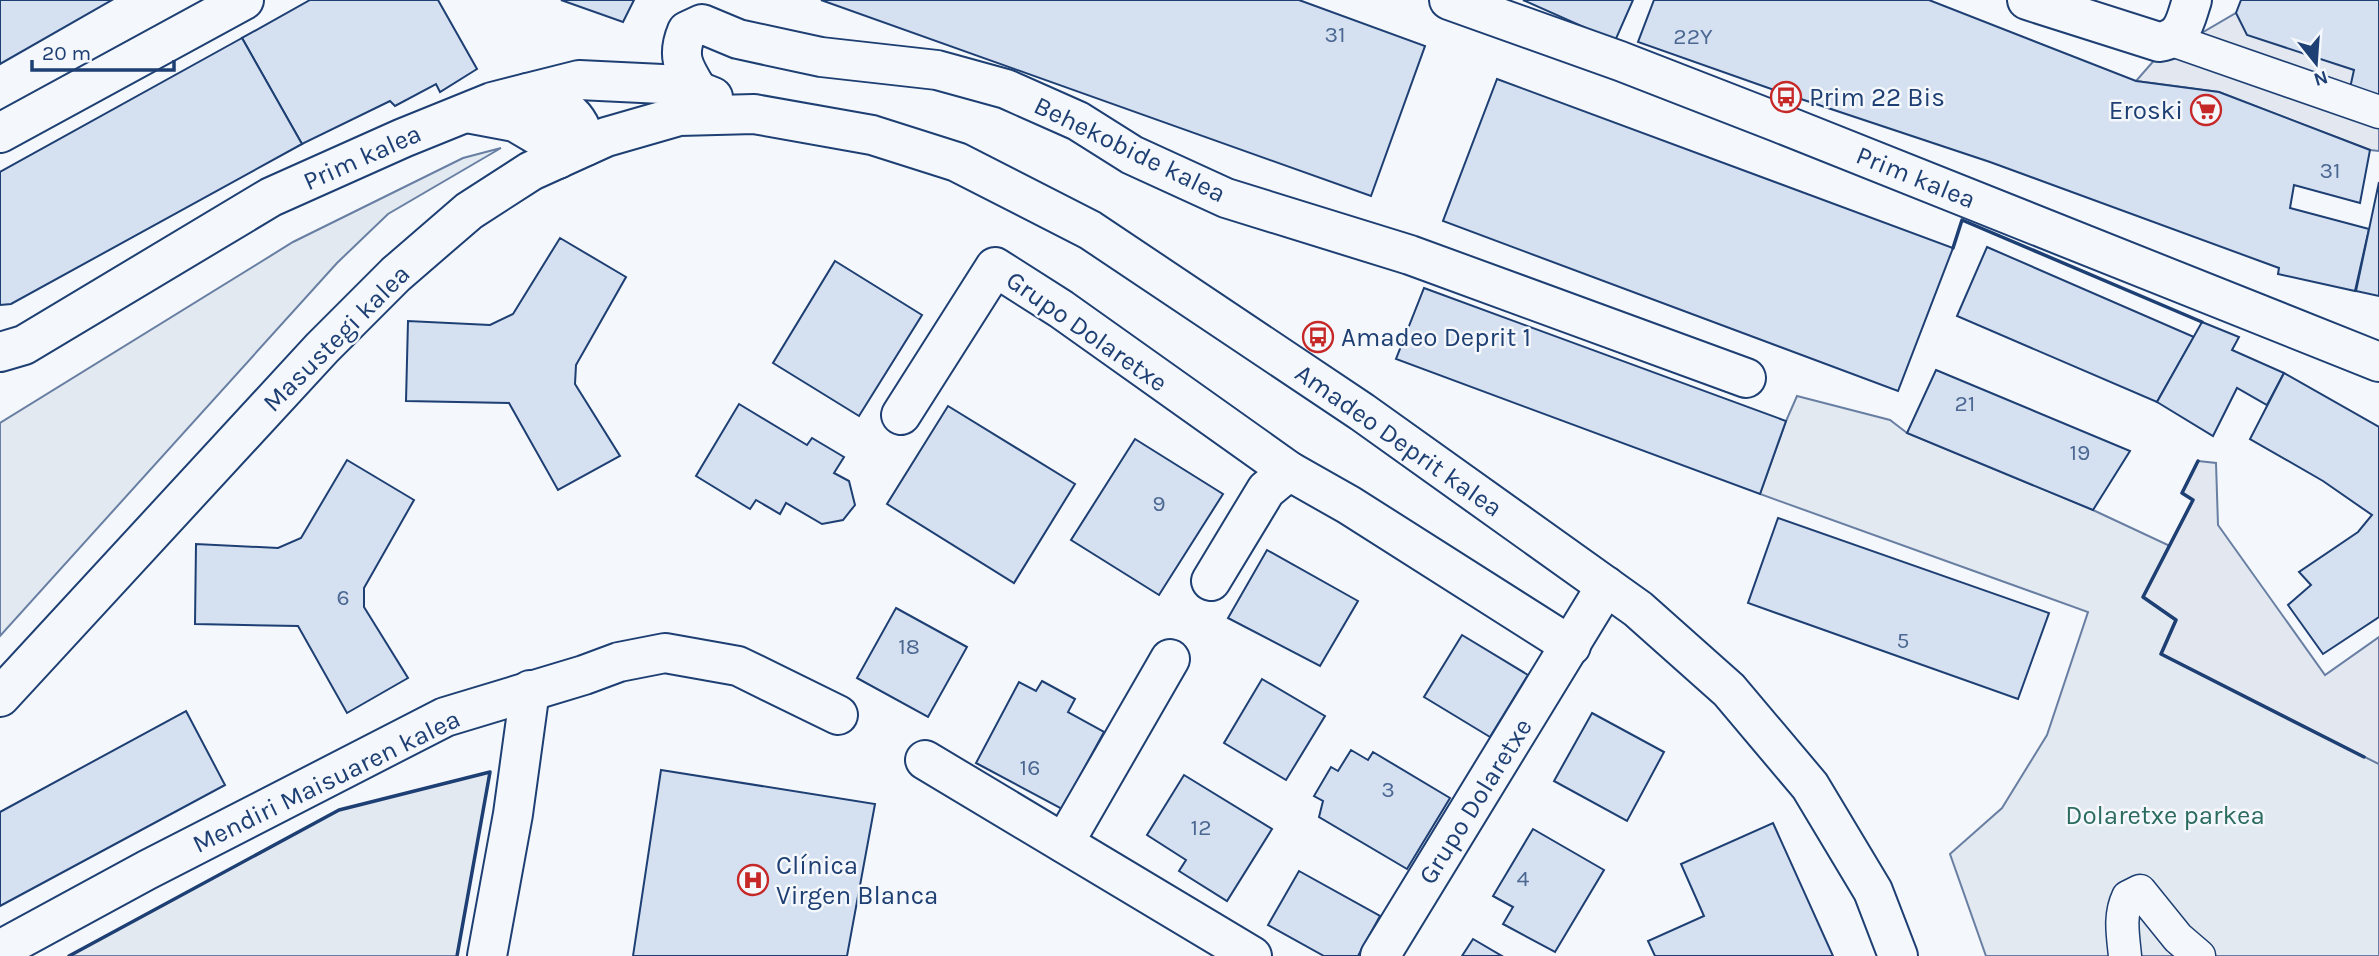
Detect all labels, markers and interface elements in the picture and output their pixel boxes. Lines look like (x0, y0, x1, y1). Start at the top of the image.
house number: 31 (1324, 21, 1346, 48)
house number: 22Y (1673, 23, 1713, 50)
scale bar (32, 28, 173, 72)
north arrow (2281, 28, 2351, 98)
text: 20 m (42, 41, 91, 65)
text: N (2311, 66, 2330, 91)
bus stop icon: Prim 22 Bis (1769, 80, 1803, 114)
place label: Prim 22 Bis (1809, 82, 1945, 113)
street label: Behekobide kalea (1029, 90, 1231, 209)
supermarket icon: Eroski (2189, 93, 2223, 127)
place label: Eroski (2109, 95, 2183, 126)
street label: Prim kalea (298, 118, 426, 197)
street label: Prim kalea (1852, 140, 1980, 215)
house number: 31 (2319, 157, 2341, 184)
street label: Masustegi kalea (256, 258, 416, 418)
street label: Grupo Dolaretxe (1000, 264, 1173, 398)
bus stop icon: Amadeo Deprit 1 (1301, 320, 1335, 354)
place label: Amadeo Deprit 1 (1341, 322, 1531, 353)
street label: Amadeo Deprit kalea (1289, 357, 1508, 523)
house number: 21 (1955, 390, 1975, 417)
house number: 19 (2070, 439, 2090, 466)
house number: 9 (1152, 490, 1166, 517)
house number: 6 (336, 584, 350, 611)
house number: 5 (1897, 627, 1909, 654)
house number: 18 (898, 633, 920, 660)
street label: Mendiri Maisuaren kalea (187, 703, 465, 860)
street label: Grupo Dolaretxe (1412, 713, 1539, 890)
house number: 16 (1020, 754, 1040, 781)
house number: 3 (1381, 776, 1395, 803)
park label: Dolaretxe parkea (2065, 800, 2265, 831)
house number: 12 (1191, 814, 1211, 841)
place label: Clínica Virgen Blanca (776, 850, 938, 911)
hospital icon: Clínica Virgen Blanca (736, 863, 770, 897)
house number: 4 (1517, 865, 1530, 892)

